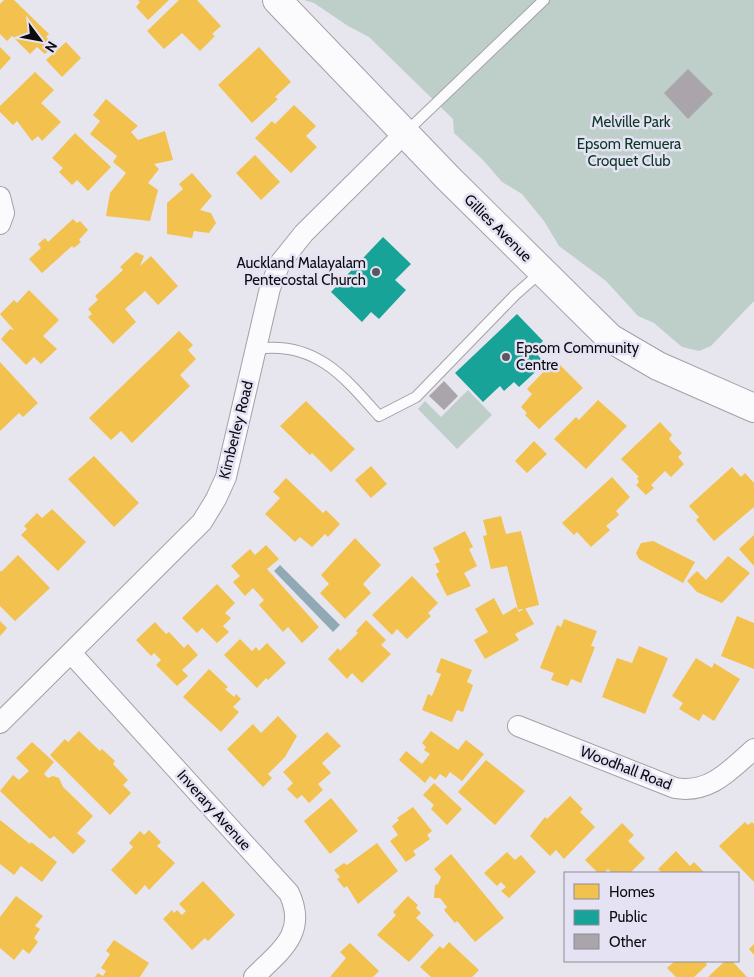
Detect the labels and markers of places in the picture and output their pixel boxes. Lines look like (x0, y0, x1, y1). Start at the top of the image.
place label: Auckland Malayalam Pentecostal Church (236, 254, 366, 289)
marker: Auckland Malayalam Pentecostal Church (370, 266, 382, 278)
place label: Epsom Community Centre (516, 339, 640, 374)
marker: Epsom Community Centre (500, 351, 512, 363)

